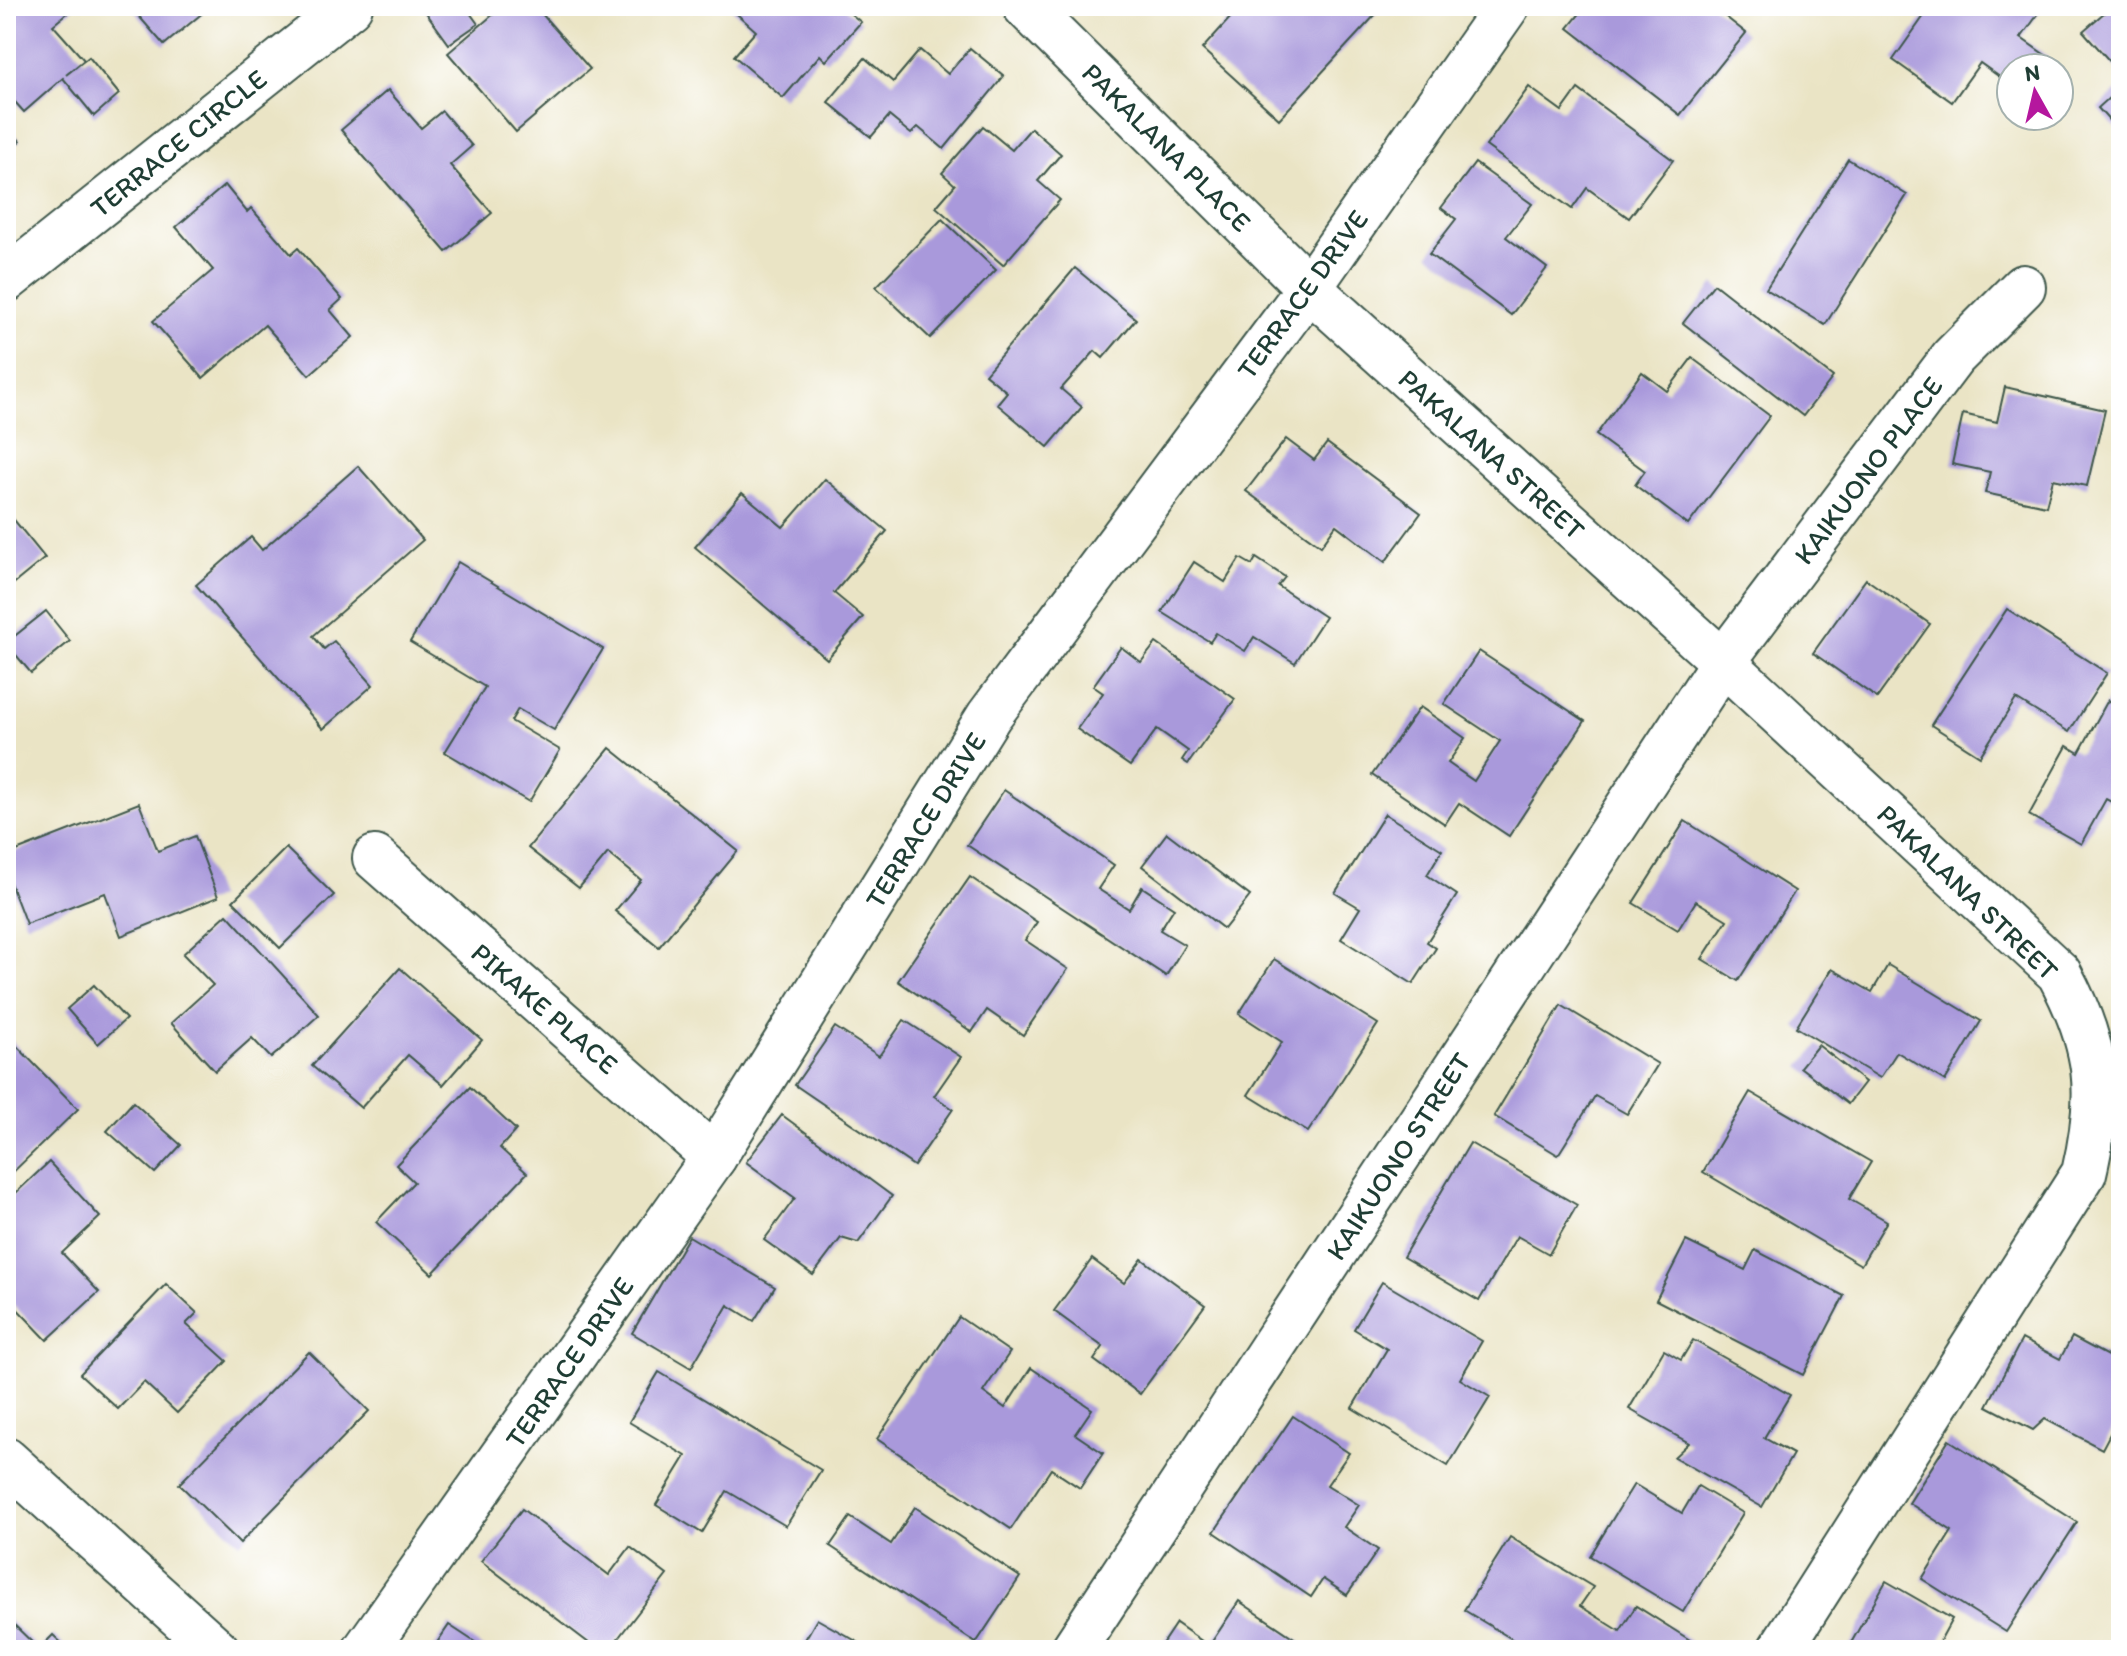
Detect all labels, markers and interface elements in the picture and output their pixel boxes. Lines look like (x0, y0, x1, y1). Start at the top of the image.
north arrow (1995, 52, 2075, 132)
street label: PAKALANA PLACE (1075, 55, 1259, 239)
text: N (2023, 58, 2042, 87)
street label: TERRACE CIRCLE (83, 61, 273, 225)
street label: TERRACE DRIVE (1229, 203, 1375, 385)
street label: PAKALANA STREET (1392, 361, 1592, 547)
street label: KAIKUONO PLACE (1786, 369, 1950, 571)
street label: TERRACE DRIVE (857, 726, 993, 914)
street label: PAKALANA STREET (1870, 797, 2066, 987)
street label: PIKAKE PLACE (465, 935, 625, 1081)
street label: KAIKUONO STREET (1318, 1046, 1478, 1266)
street label: TERRACE DRIVE (497, 1270, 641, 1454)

